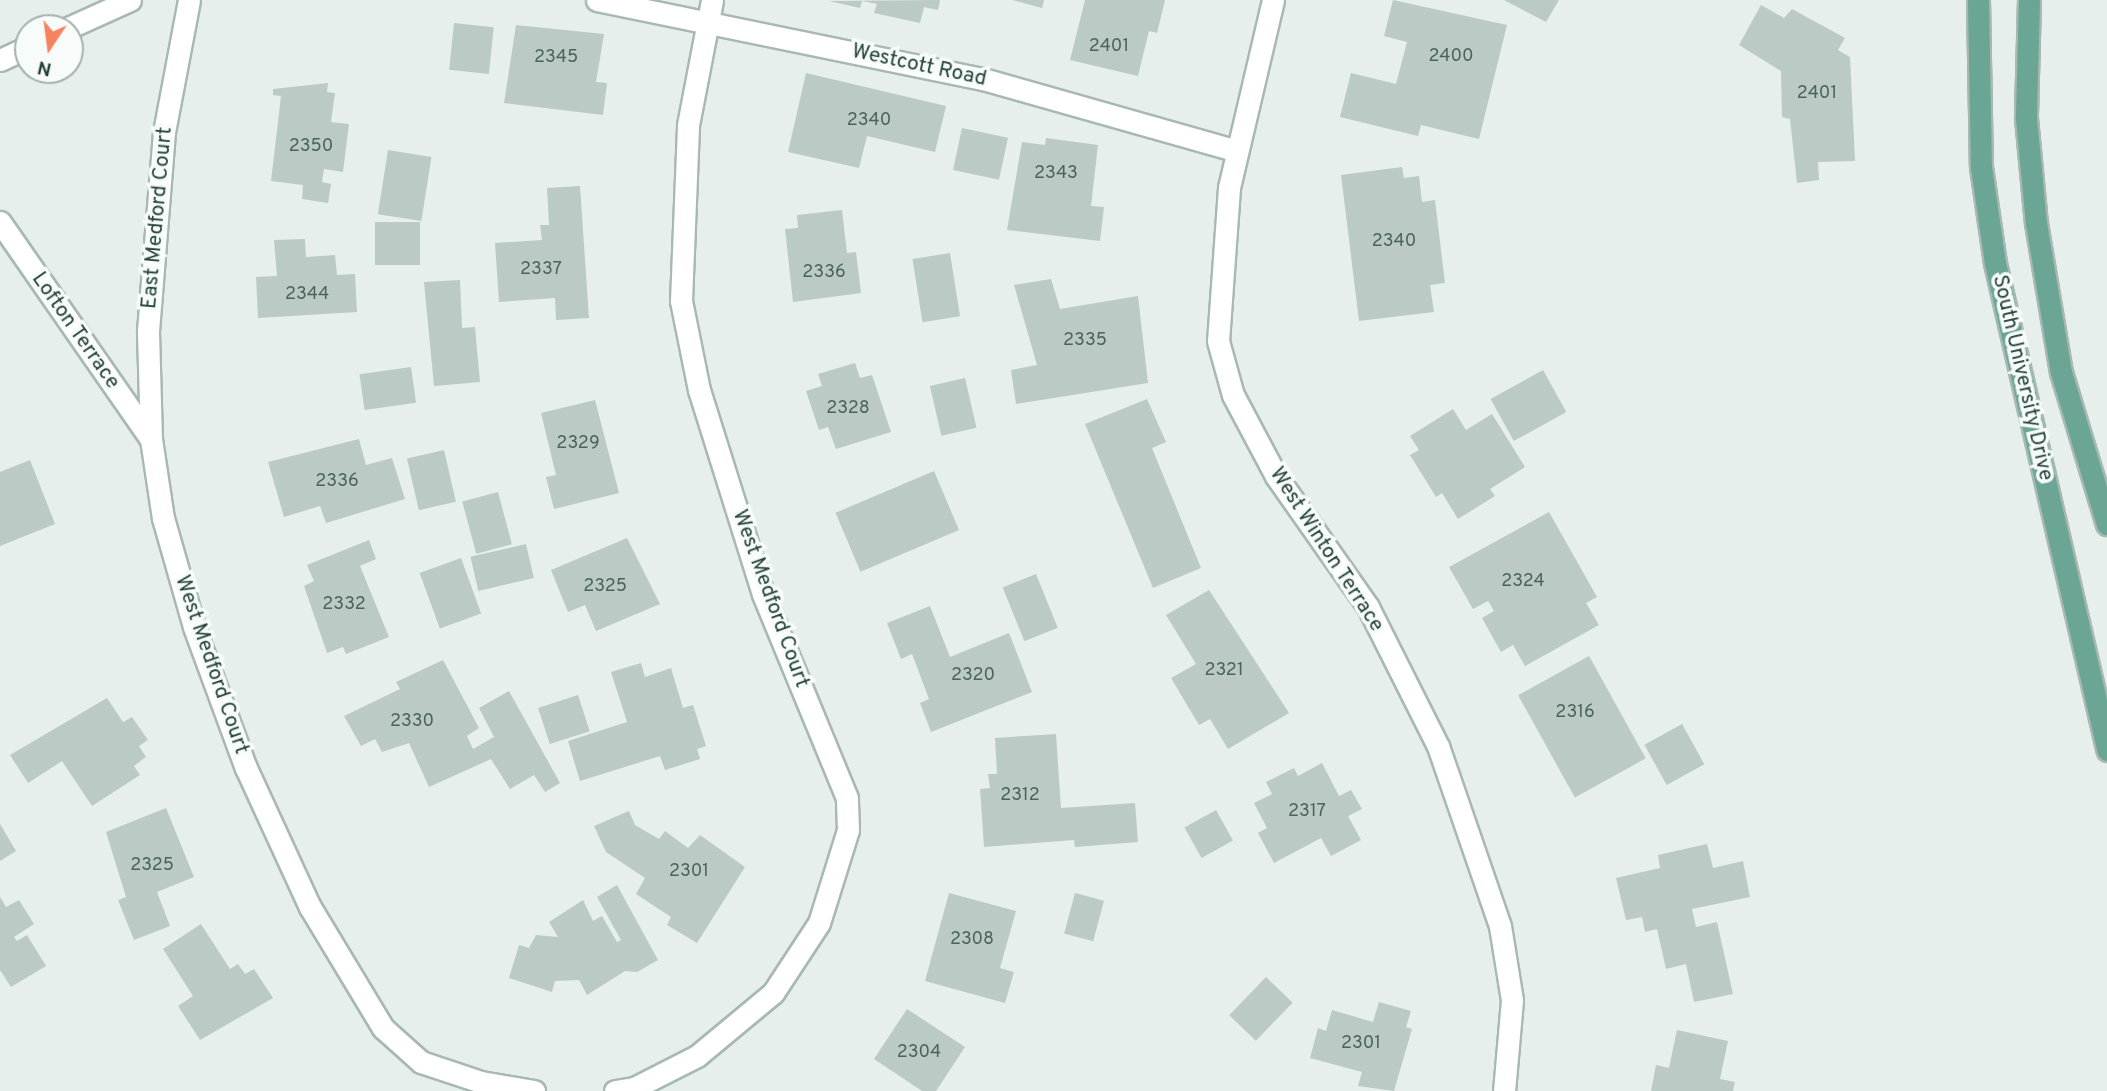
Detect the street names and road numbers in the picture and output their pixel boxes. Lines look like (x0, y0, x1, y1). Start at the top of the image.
street label: Westcott Road (849, 39, 989, 93)
street label: East Medford Court (137, 126, 179, 310)
street label: Lofton Terrace (25, 267, 125, 395)
street label: South University Drive (1986, 273, 2058, 483)
street label: West Winton Terrace (1263, 462, 1389, 638)
street label: West Medford Court (726, 507, 814, 691)
street label: West Medford Court (169, 572, 253, 758)

